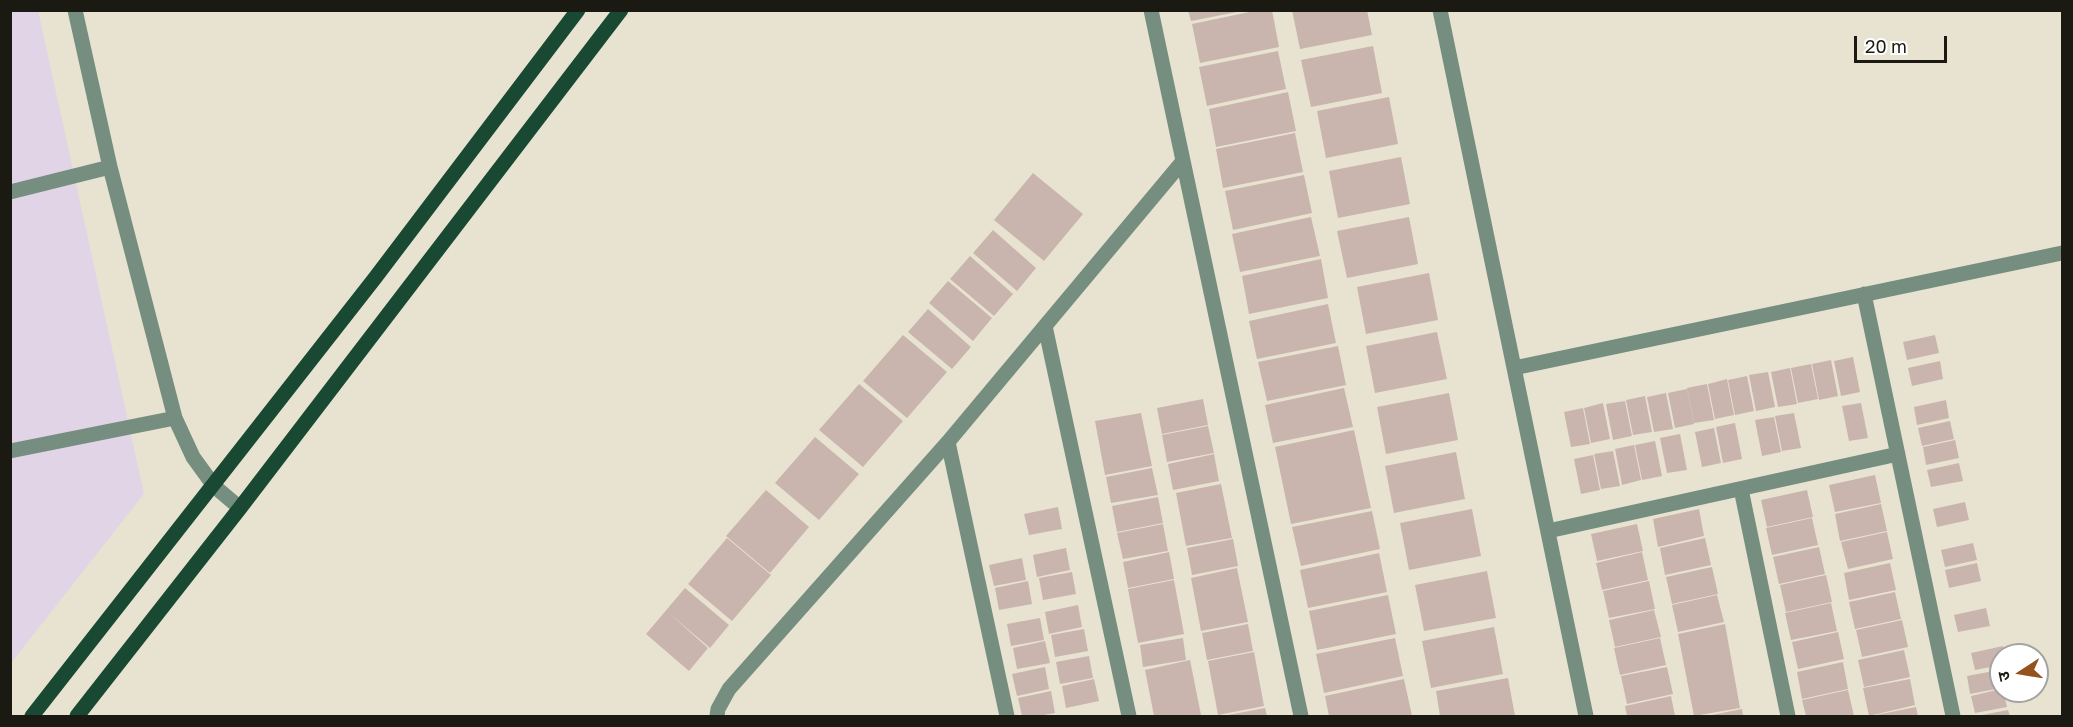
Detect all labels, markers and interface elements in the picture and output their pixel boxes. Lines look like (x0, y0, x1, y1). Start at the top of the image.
scale bar (1857, 24, 1950, 62)
text: 20 m (1865, 35, 1907, 57)
north arrow (1989, 643, 2049, 703)
text: उ (1993, 670, 2014, 683)

